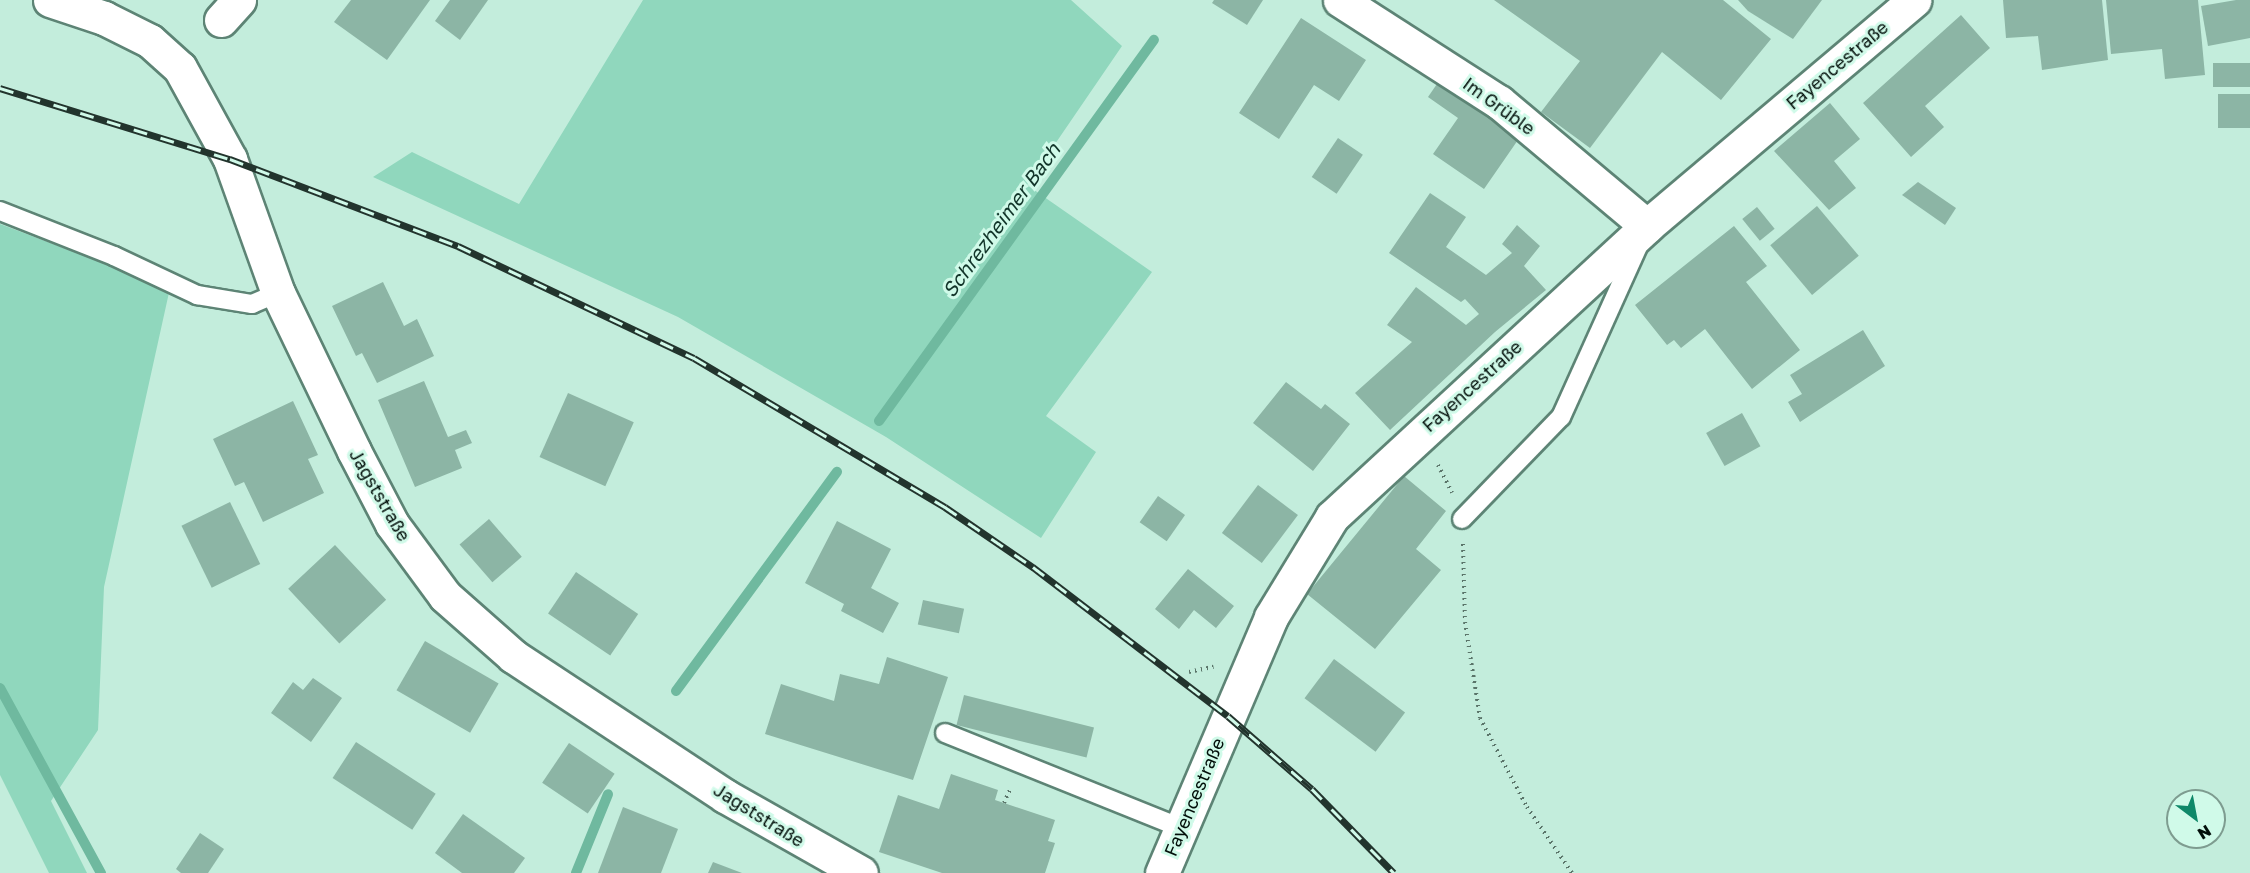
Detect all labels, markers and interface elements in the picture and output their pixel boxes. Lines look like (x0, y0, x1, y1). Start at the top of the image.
street label: Fayencestraße (1782, 16, 1892, 114)
street label: Im Grüble (1459, 73, 1539, 139)
water label: Schrezheimer Bach (937, 138, 1065, 302)
street label: Fayencestraße (1418, 336, 1526, 436)
street label: Jagststraße (345, 445, 415, 545)
street label: Fayencestraße (1159, 735, 1229, 859)
street label: Jagststraße (710, 779, 808, 851)
north arrow (2166, 789, 2226, 849)
text: N (2194, 821, 2215, 844)

